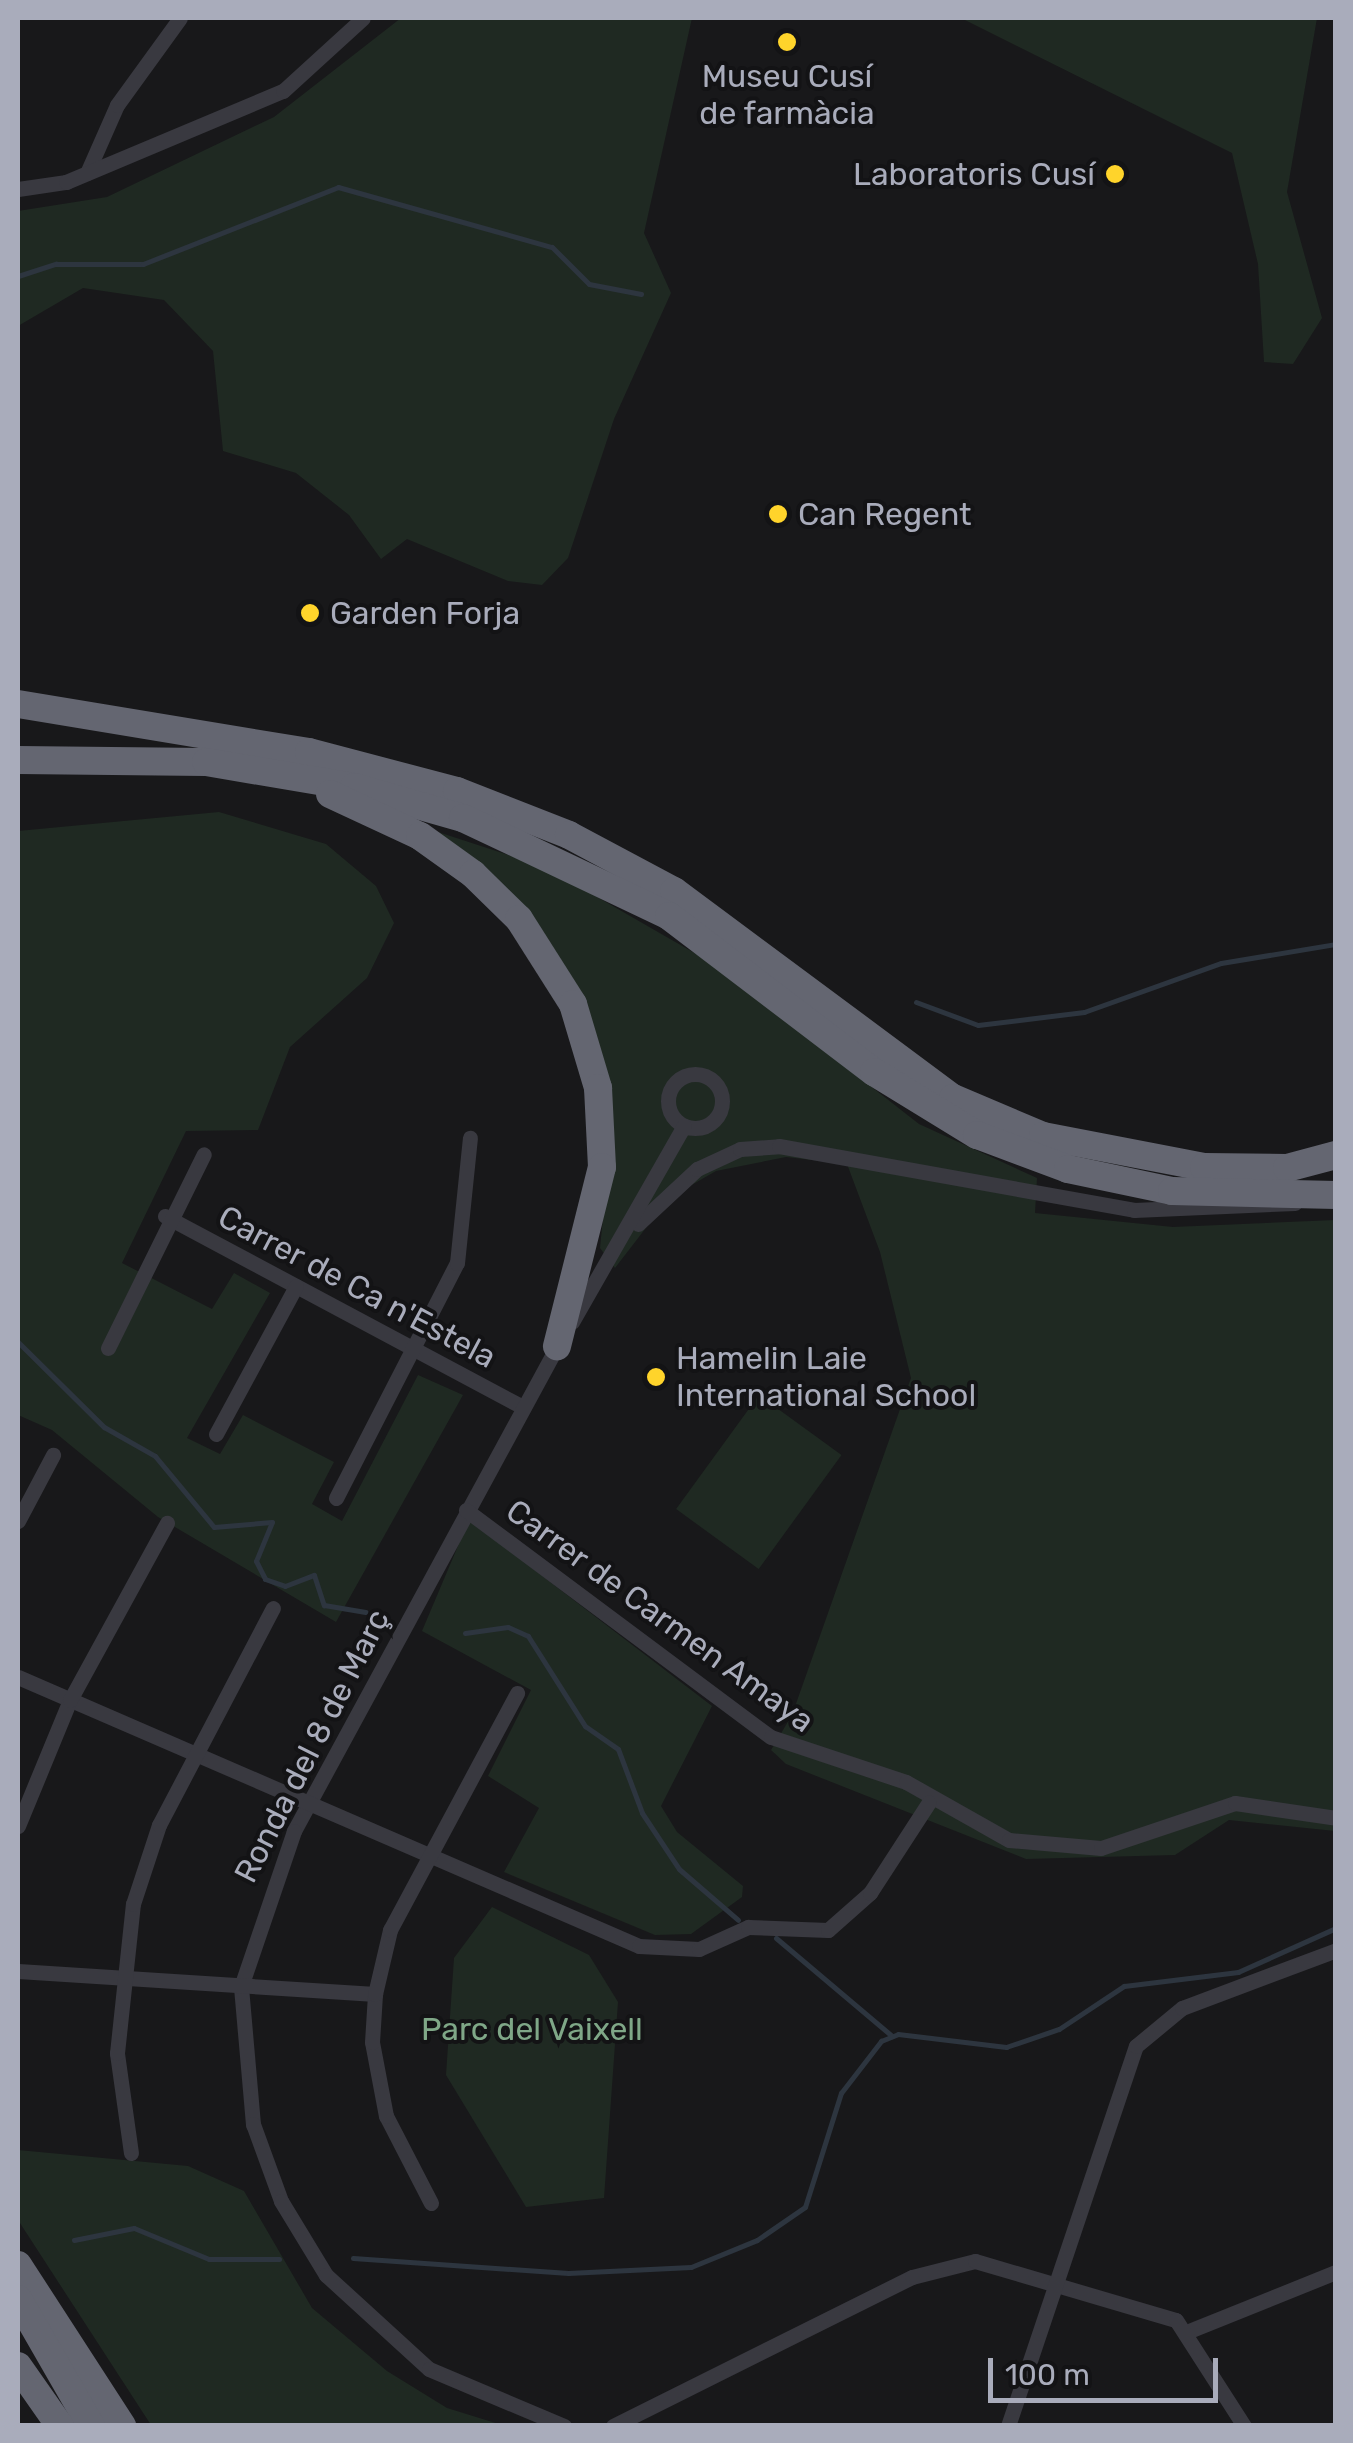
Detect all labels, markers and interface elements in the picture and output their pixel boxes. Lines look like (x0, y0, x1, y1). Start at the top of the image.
marker: Museu Cusí de farmàcia (776, 31, 798, 53)
place label: Museu Cusí de farmàcia (699, 58, 875, 133)
place label: Laboratoris Cusí (853, 155, 1095, 193)
marker: Laboratoris Cusí (1104, 163, 1126, 185)
place label: Can Regent (798, 495, 972, 533)
marker: Can Regent (767, 503, 789, 525)
place label: Garden Forja (330, 594, 520, 632)
marker: Garden Forja (299, 602, 321, 624)
street label: Carrer de Ca n'Estela (211, 1197, 503, 1377)
place label: Hamelin Laie International School (676, 1340, 976, 1415)
marker: Hamelin Laie International School (645, 1366, 667, 1388)
street label: Carrer de Carmen Amaya (498, 1491, 822, 1741)
street label: Ronda del 8 de Març (227, 1603, 397, 1889)
park label: Parc del Vaixell (421, 2010, 643, 2048)
scale bar (993, 2338, 1223, 2400)
text: 100 m (1005, 2357, 1090, 2393)

